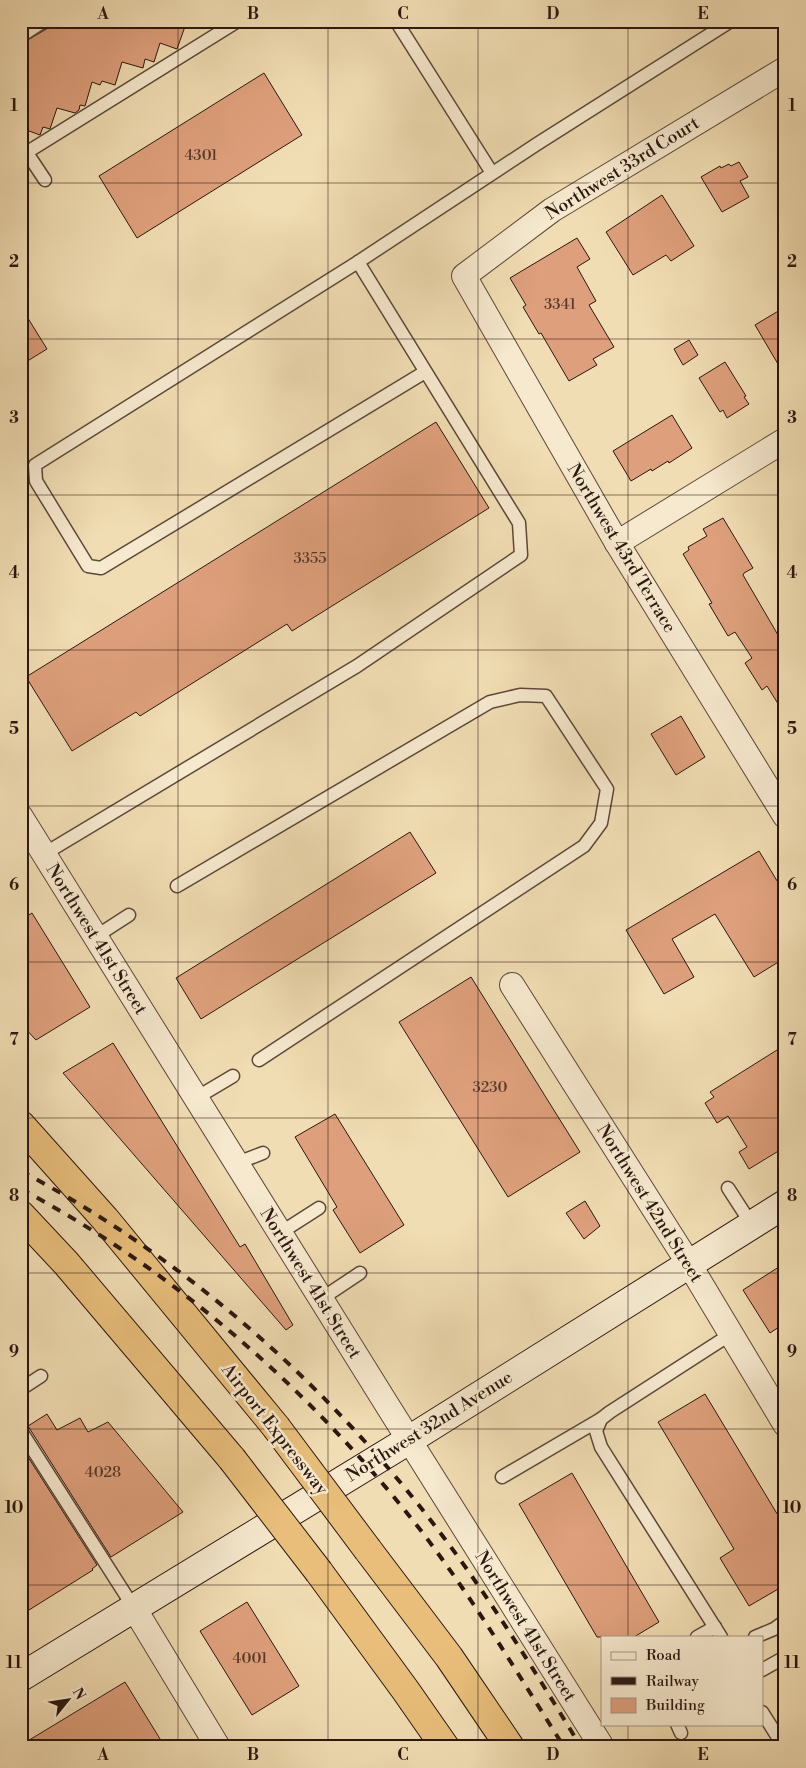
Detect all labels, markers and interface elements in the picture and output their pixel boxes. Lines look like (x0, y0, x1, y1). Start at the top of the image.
text: A (96, 4, 109, 24)
text: B (247, 4, 259, 24)
text: C (397, 4, 409, 24)
text: D (547, 4, 560, 24)
text: E (697, 4, 709, 24)
text: 1 (10, 96, 18, 116)
text: 1 (788, 96, 796, 116)
street label: Northwest 33rd Court (541, 111, 704, 225)
house number: 4301 (184, 146, 218, 165)
text: 2 (9, 252, 19, 272)
text: 2 (787, 252, 797, 272)
house number: 3341 (544, 295, 577, 314)
text: 3 (9, 408, 19, 428)
text: 3 (787, 408, 797, 428)
street label: Northwest 43rd Terrace (562, 459, 681, 637)
house number: 3355 (293, 549, 327, 568)
text: 4 (9, 563, 20, 583)
text: 4 (787, 563, 798, 583)
text: 5 (9, 719, 19, 739)
text: 5 (787, 719, 797, 739)
street label: Northwest 41st Street (41, 859, 153, 1020)
text: 6 (9, 875, 19, 895)
text: 6 (787, 875, 797, 895)
text: 7 (9, 1030, 19, 1050)
text: 7 (787, 1030, 797, 1050)
house number: 3230 (472, 1078, 508, 1097)
street label: Northwest 42nd Street (591, 1120, 708, 1287)
text: 8 (9, 1186, 19, 1206)
text: 8 (787, 1186, 797, 1206)
street label: Northwest 41st Street (255, 1203, 367, 1364)
text: 9 (9, 1342, 19, 1362)
text: 9 (787, 1342, 797, 1362)
street label: Airport Expressway (216, 1358, 333, 1500)
street label: Northwest 32nd Avenue (342, 1366, 517, 1487)
house number: 4028 (85, 1463, 121, 1482)
text: 10 (5, 1498, 23, 1518)
text: 10 (783, 1498, 801, 1518)
street label: Northwest 41st Street (470, 1546, 582, 1707)
legend (601, 1636, 764, 1726)
text: Road (646, 1646, 681, 1665)
house number: 4001 (233, 1649, 268, 1668)
text: 11 (6, 1653, 22, 1673)
text: 11 (784, 1653, 800, 1673)
text: Railway (646, 1672, 700, 1691)
north arrow (42, 1676, 92, 1726)
text: N (68, 1685, 89, 1703)
text: Building (645, 1696, 705, 1715)
text: A (96, 1745, 109, 1765)
text: B (247, 1745, 259, 1765)
text: C (397, 1745, 409, 1765)
text: D (547, 1745, 560, 1765)
text: E (697, 1745, 709, 1765)

